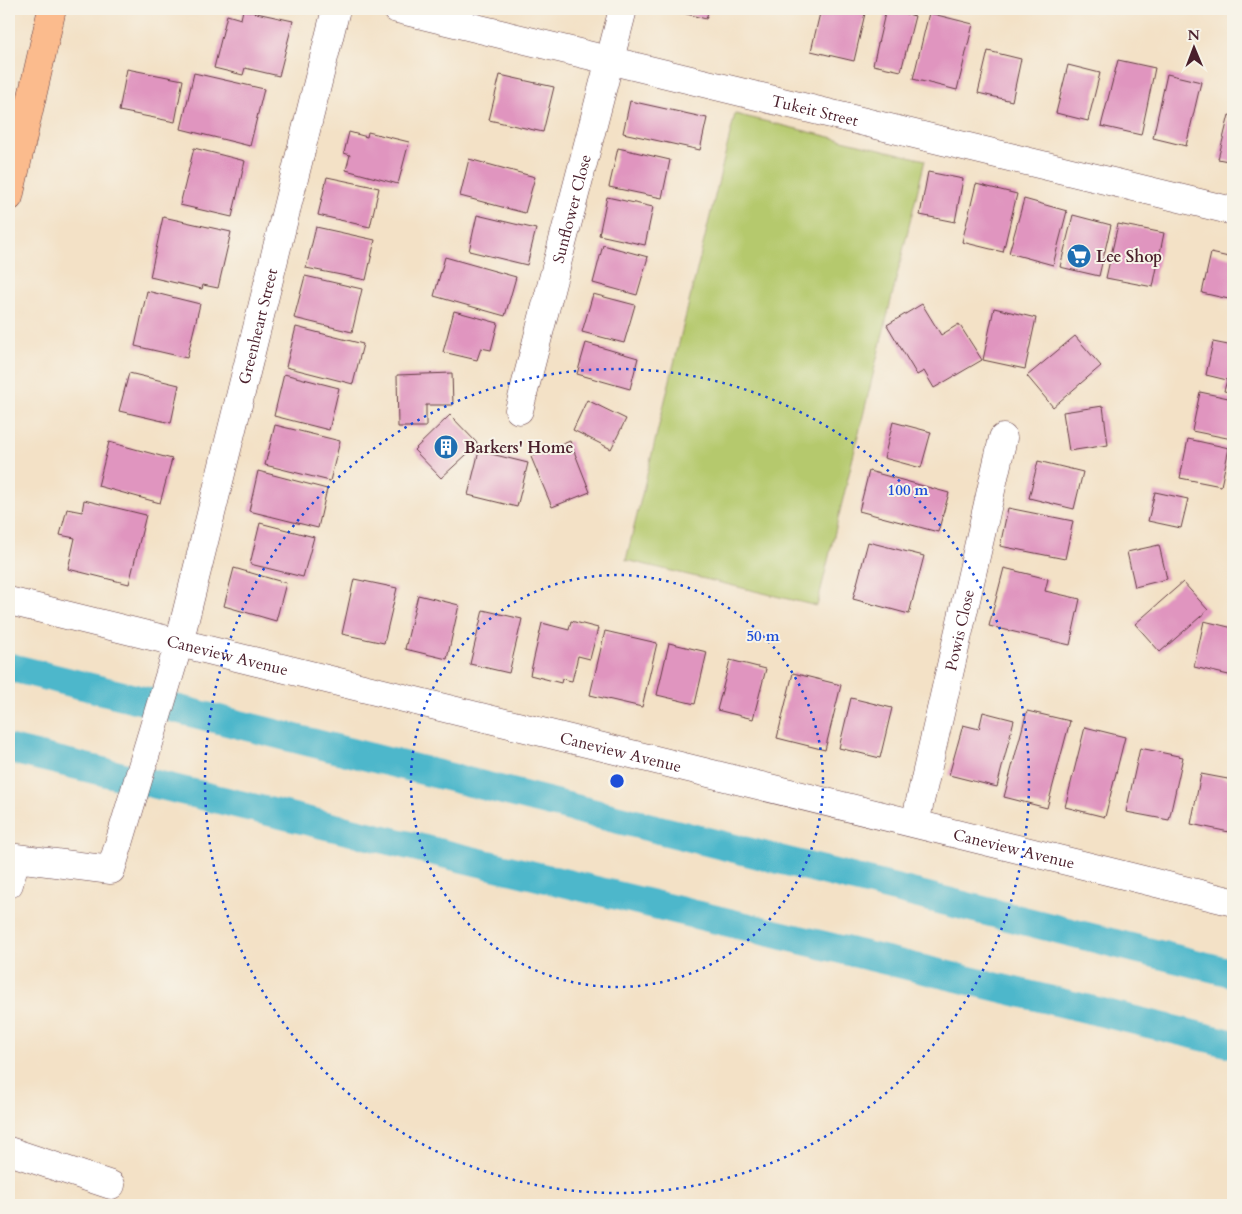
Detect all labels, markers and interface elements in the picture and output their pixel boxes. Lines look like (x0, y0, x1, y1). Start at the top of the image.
north arrow (1170, 22, 1220, 72)
text: N (1188, 26, 1200, 45)
street label: Tukeit Street (769, 90, 860, 132)
street label: Sunflower Close (548, 152, 597, 266)
supermarket icon: Lee Shop (1066, 243, 1092, 269)
place label: Lee Shop (1096, 246, 1162, 268)
street label: Greenheart Street (233, 266, 283, 387)
building icon: Barkers' Home (433, 434, 459, 460)
place label: Barkers' Home (464, 437, 573, 459)
text: 100 m (888, 480, 929, 500)
street label: Powis Close (940, 587, 980, 673)
text: 50 m (746, 626, 780, 646)
street label: Caneview Avenue (164, 630, 290, 681)
street label: Caneview Avenue (558, 727, 684, 778)
centre of rings (608, 772, 626, 790)
street label: Caneview Avenue (951, 824, 1077, 875)

